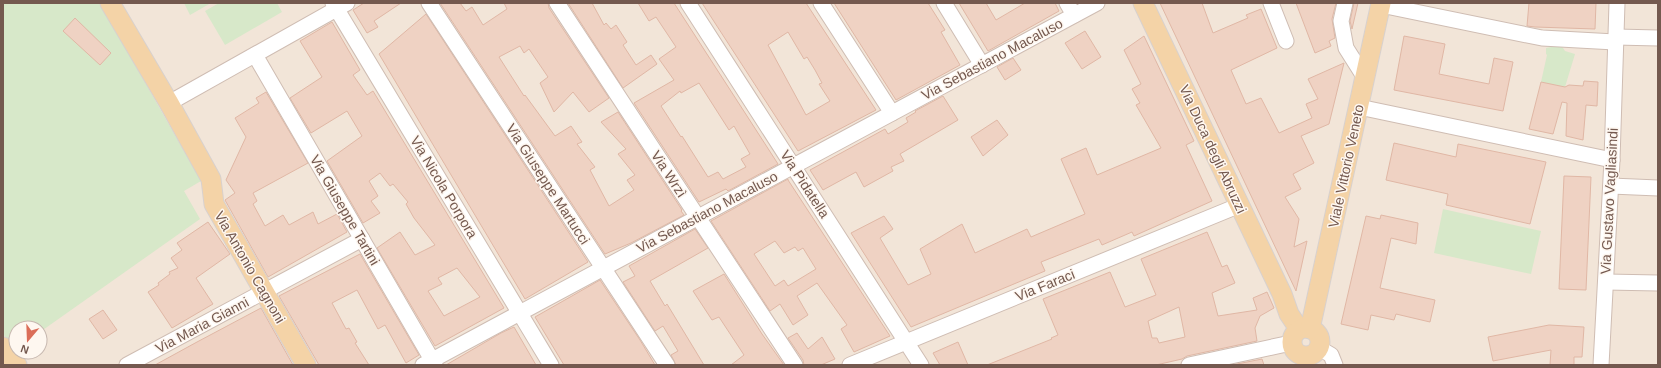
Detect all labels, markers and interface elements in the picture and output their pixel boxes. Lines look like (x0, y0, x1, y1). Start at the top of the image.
street label: Via Sebastiano Macaluso (919, 15, 1066, 103)
street label: Via Duca degli Abruzzi (1176, 82, 1250, 216)
street label: Viale Vittorio Veneto (1325, 103, 1367, 229)
street label: Via Giuseppe Martucci (503, 121, 593, 247)
street label: Via Gustavo Vagliasindi (1597, 127, 1621, 275)
street label: Via Nicola Porpora (407, 133, 481, 241)
street label: Via Pidatella (777, 147, 833, 221)
street label: Via Wrzì (648, 148, 690, 200)
street label: Via Giuseppe Tartini (307, 152, 383, 268)
street label: Via Sebastiano Macaluso (634, 168, 781, 256)
street label: Via Antonio Cagnoni (211, 208, 289, 326)
street label: Via Faraci (1013, 266, 1077, 304)
street label: Via Maria Gianni (153, 294, 251, 356)
north arrow (8, 320, 48, 360)
text: N (19, 342, 30, 356)

